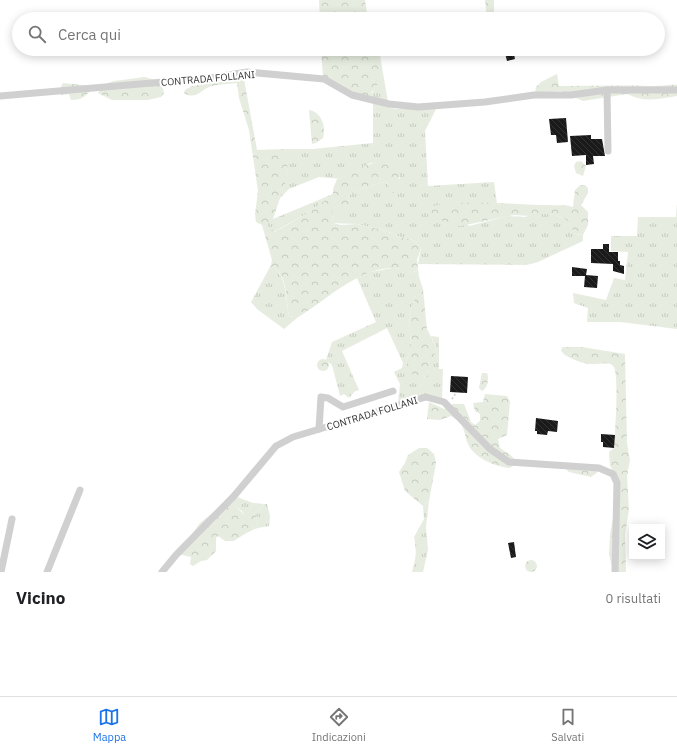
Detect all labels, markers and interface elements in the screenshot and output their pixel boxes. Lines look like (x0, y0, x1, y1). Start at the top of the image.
search box (12, 12, 665, 56)
icon: search (26, 23, 48, 45)
text: Cerca qui (58, 25, 121, 44)
street label: CONTRADA FOLLANI (161, 68, 256, 89)
street label: CONTRADA FOLLANI (325, 393, 419, 433)
map controls (629, 524, 665, 560)
button: layers (629, 524, 665, 560)
text: Vicino (16, 587, 65, 609)
text: 0 risultati (606, 590, 661, 607)
tab: Mappa (93, 706, 126, 744)
tab: Indicazioni (312, 706, 366, 744)
tab: Salvati (551, 706, 584, 744)

